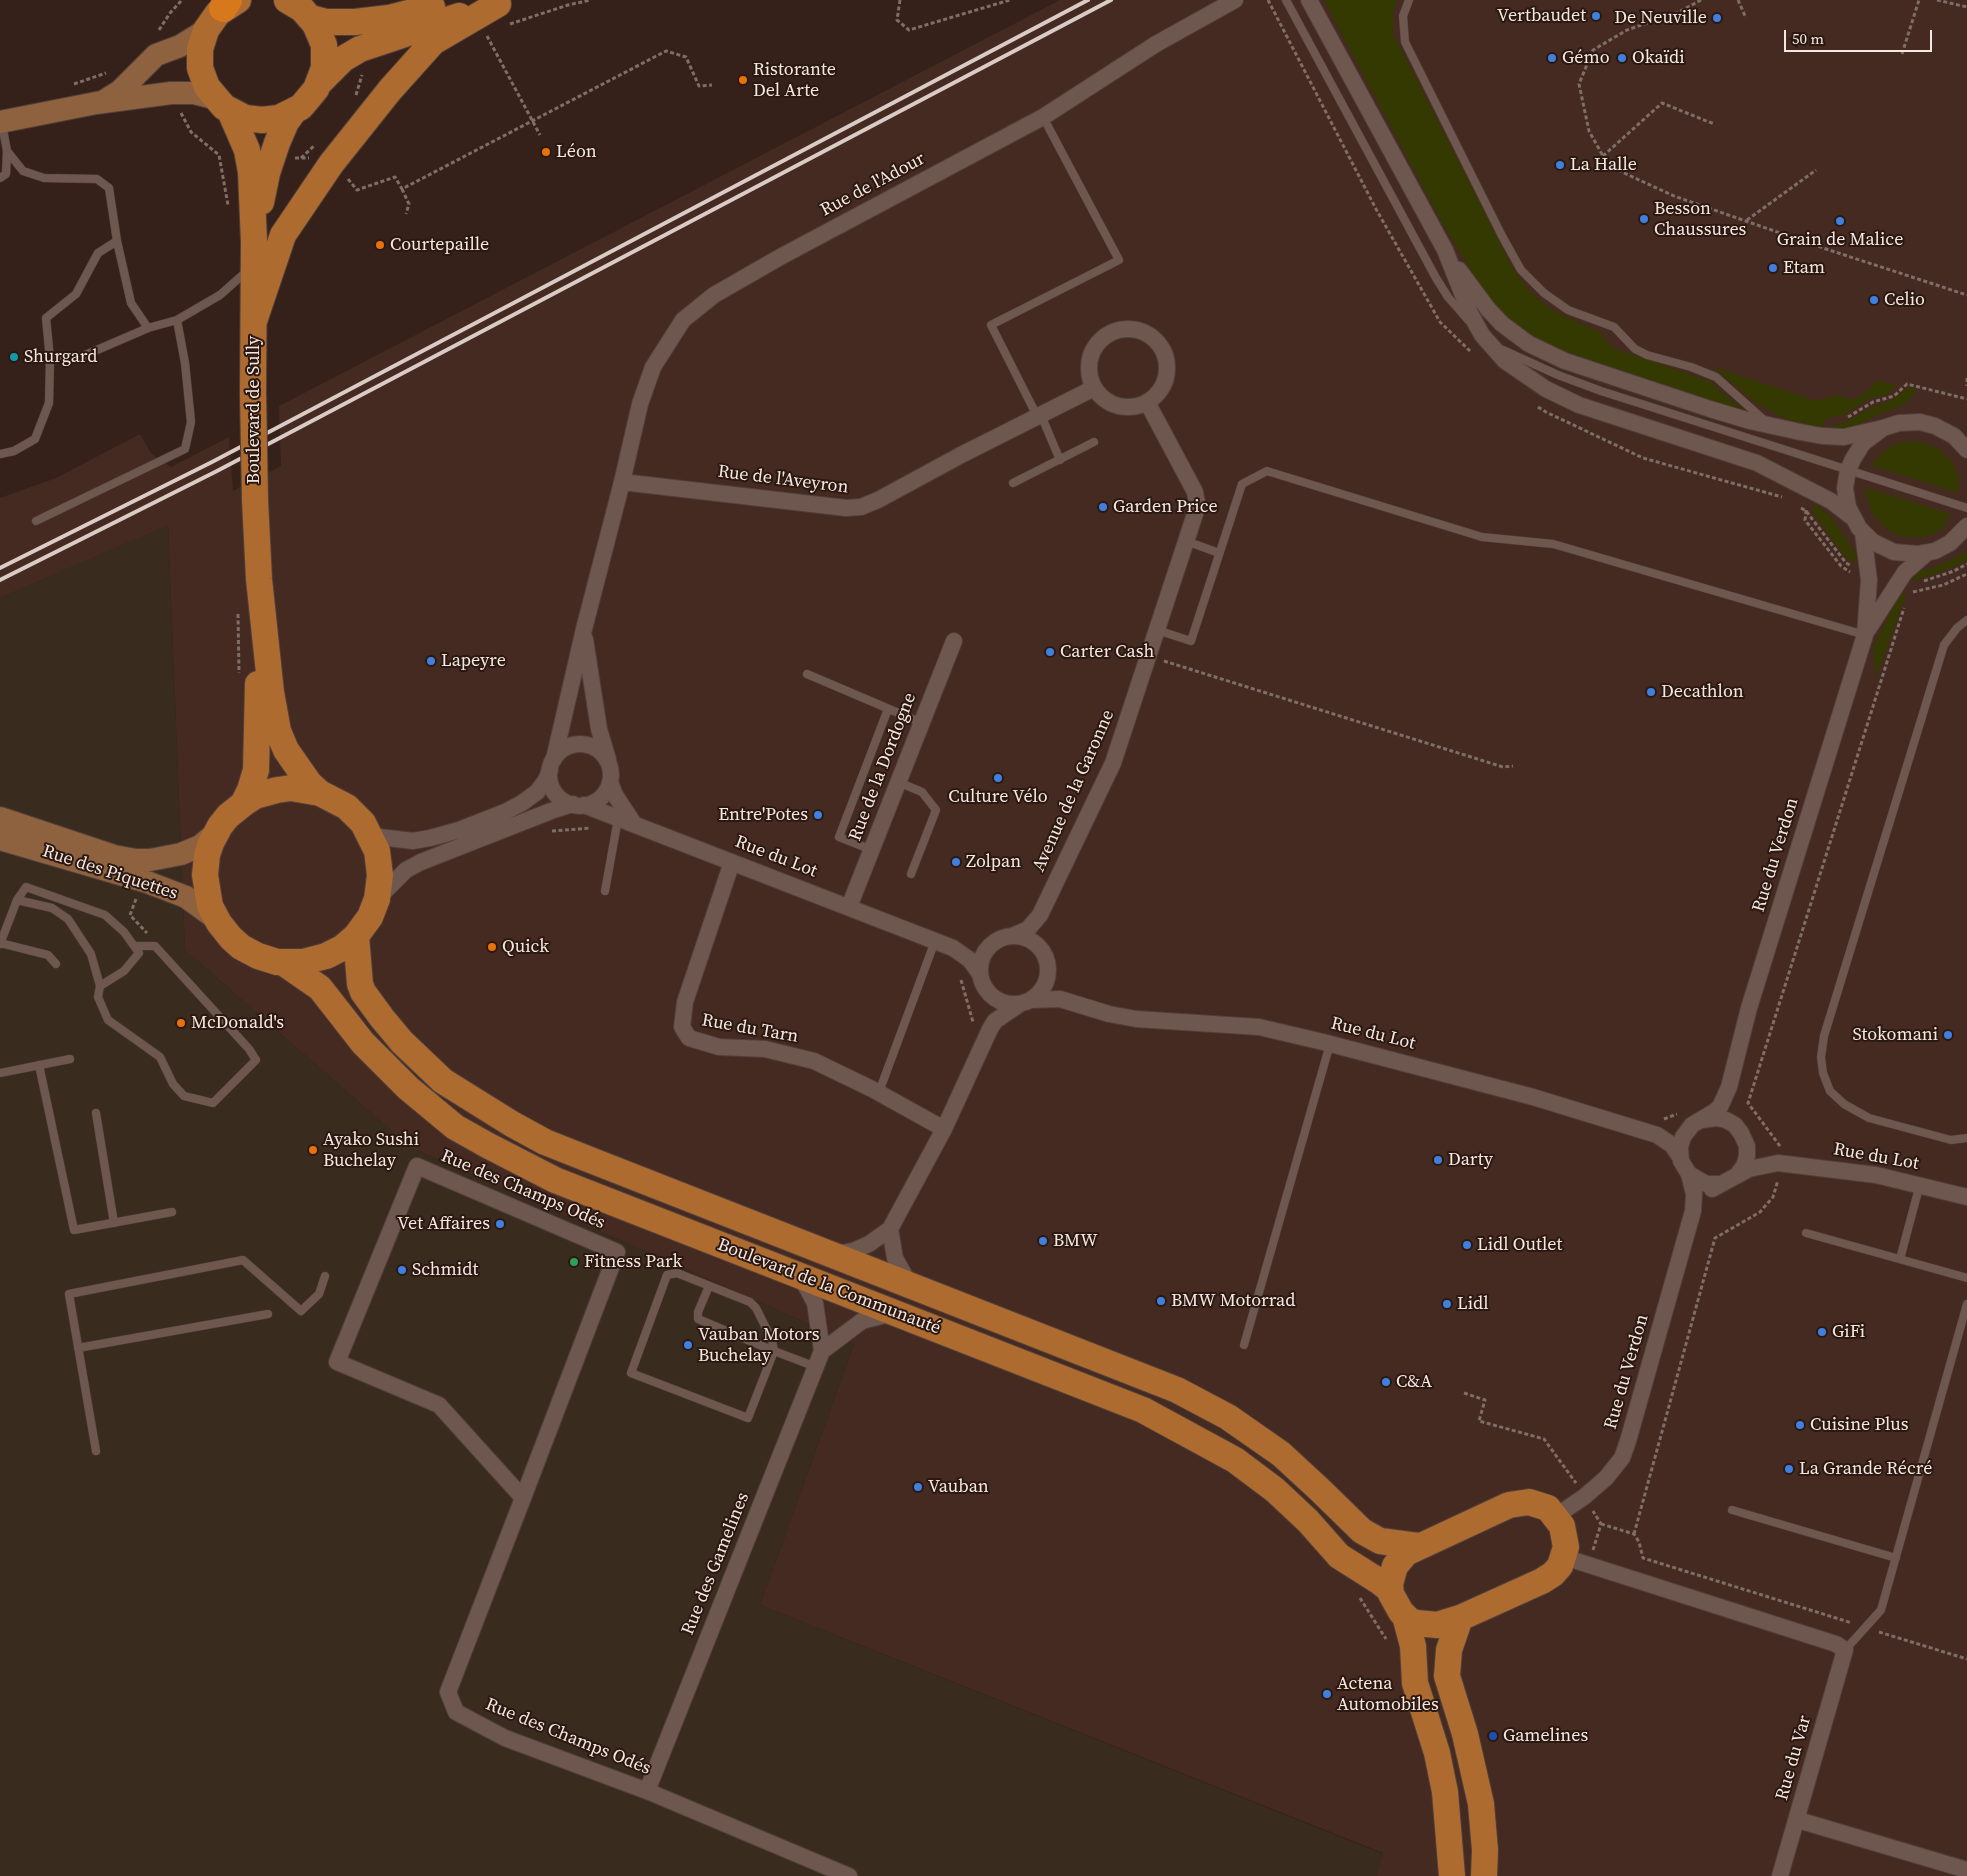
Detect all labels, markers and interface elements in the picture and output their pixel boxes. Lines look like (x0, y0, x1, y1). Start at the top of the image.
place label: Vertbaudet (1497, 5, 1586, 27)
place label: De Neuville (1614, 7, 1707, 29)
marker: Vertbaudet (1590, 10, 1602, 22)
marker: De Neuville (1711, 12, 1723, 24)
scale bar (1787, 20, 1934, 52)
text: 50 m (1792, 28, 1824, 49)
place label: Gémo (1562, 47, 1610, 69)
place label: Okaïdi (1632, 47, 1685, 69)
marker: Gémo (1546, 52, 1558, 64)
marker: Okaïdi (1616, 52, 1628, 64)
place label: Ristorante Del Arte (753, 59, 836, 102)
marker: Ristorante Del Arte (737, 74, 749, 86)
place label: Léon (556, 141, 597, 163)
marker: Léon (540, 146, 552, 158)
street label: Rue de l'Adour (817, 148, 929, 222)
place label: La Halle (1570, 154, 1637, 176)
marker: La Halle (1554, 159, 1566, 171)
place label: Besson Chaussures (1654, 198, 1746, 240)
marker: Besson Chaussures (1638, 213, 1650, 225)
marker: Grain de Malice (1834, 215, 1846, 227)
place label: Grain de Malice (1777, 229, 1903, 251)
place label: Courtepaille (390, 234, 489, 256)
marker: Courtepaille (374, 239, 386, 251)
place label: Etam (1783, 257, 1825, 279)
marker: Etam (1767, 262, 1779, 274)
place label: Celio (1884, 289, 1925, 311)
marker: Celio (1868, 294, 1880, 306)
street label: Boulevard de Sully (243, 336, 265, 484)
place label: Shurgard (24, 346, 97, 368)
marker: Shurgard (8, 351, 20, 363)
street label: Rue de l'Aveyron (716, 461, 850, 499)
place label: Garden Price (1113, 496, 1218, 518)
marker: Garden Price (1097, 501, 1109, 513)
place label: Carter Cash (1060, 641, 1154, 663)
marker: Carter Cash (1044, 646, 1056, 658)
place label: Lapeyre (441, 650, 506, 672)
marker: Lapeyre (425, 655, 437, 667)
place label: Decathlon (1661, 681, 1744, 703)
marker: Decathlon (1645, 686, 1657, 698)
street label: Rue de la Dordogne (845, 690, 921, 844)
street label: Avenue de la Garonne (1029, 707, 1119, 875)
marker: Culture Vélo (992, 772, 1004, 784)
place label: Culture Vélo (948, 786, 1048, 808)
street label: Rue du Verdon (1748, 795, 1804, 915)
place label: Entre'Potes (718, 804, 808, 826)
marker: Entre'Potes (812, 809, 824, 821)
street label: Rue du Lot (732, 831, 820, 883)
street label: Rue des Piquettes (40, 841, 180, 905)
place label: Zolpan (966, 851, 1021, 873)
marker: Zolpan (950, 856, 962, 868)
place label: Quick (502, 936, 549, 958)
marker: Quick (486, 941, 498, 953)
street label: Rue du Tarn (700, 1010, 800, 1048)
place label: McDonald's (191, 1012, 284, 1034)
street label: Rue du Lot (1329, 1013, 1417, 1055)
marker: McDonald's (175, 1017, 187, 1029)
place label: Stokomani (1852, 1024, 1938, 1046)
marker: Stokomani (1942, 1029, 1954, 1041)
place label: Ayako Sushi Buchelay (323, 1129, 419, 1172)
street label: Rue du Lot (1832, 1139, 1920, 1175)
marker: Ayako Sushi Buchelay (307, 1144, 319, 1156)
street label: Rue des Champs Odés (438, 1146, 608, 1234)
place label: Darty (1448, 1149, 1493, 1171)
marker: Darty (1432, 1154, 1444, 1166)
place label: Vet Affaires (397, 1213, 490, 1235)
marker: Vet Affaires (494, 1218, 506, 1230)
place label: BMW (1053, 1230, 1098, 1252)
street label: Boulevard de la Communauté (714, 1234, 944, 1340)
place label: Lidl Outlet (1477, 1234, 1562, 1256)
marker: BMW (1037, 1235, 1049, 1247)
marker: Lidl Outlet (1461, 1239, 1473, 1251)
place label: Fitness Park (584, 1251, 682, 1273)
marker: Fitness Park (568, 1256, 580, 1268)
place label: Schmidt (412, 1259, 478, 1281)
marker: Schmidt (396, 1264, 408, 1276)
place label: BMW Motorrad (1171, 1290, 1295, 1312)
place label: Lidl (1457, 1293, 1489, 1315)
marker: BMW Motorrad (1155, 1295, 1167, 1307)
marker: Lidl (1441, 1298, 1453, 1310)
street label: Rue du Verdon (1600, 1312, 1654, 1432)
place label: GiFi (1832, 1321, 1865, 1343)
place label: Vauban Motors Buchelay (698, 1324, 819, 1366)
marker: GiFi (1816, 1326, 1828, 1338)
marker: Vauban Motors Buchelay (682, 1339, 694, 1351)
place label: C&A (1396, 1371, 1432, 1393)
marker: C&A (1380, 1376, 1392, 1388)
place label: Cuisine Plus (1810, 1414, 1909, 1436)
marker: Cuisine Plus (1794, 1419, 1806, 1431)
place label: La Grande Récré (1799, 1458, 1932, 1480)
marker: La Grande Récré (1783, 1463, 1795, 1475)
place label: Vauban (928, 1476, 989, 1498)
marker: Vauban (912, 1481, 924, 1493)
street label: Rue des Gamelines (678, 1490, 754, 1638)
place label: Actena Automobiles (1337, 1673, 1439, 1716)
marker: Actena Automobiles (1321, 1688, 1333, 1700)
street label: Rue des Champs Odés (482, 1694, 654, 1780)
street label: Rue du Var (1772, 1713, 1816, 1803)
place label: Gamelines (1503, 1725, 1588, 1747)
marker: Gamelines (1487, 1730, 1499, 1742)

